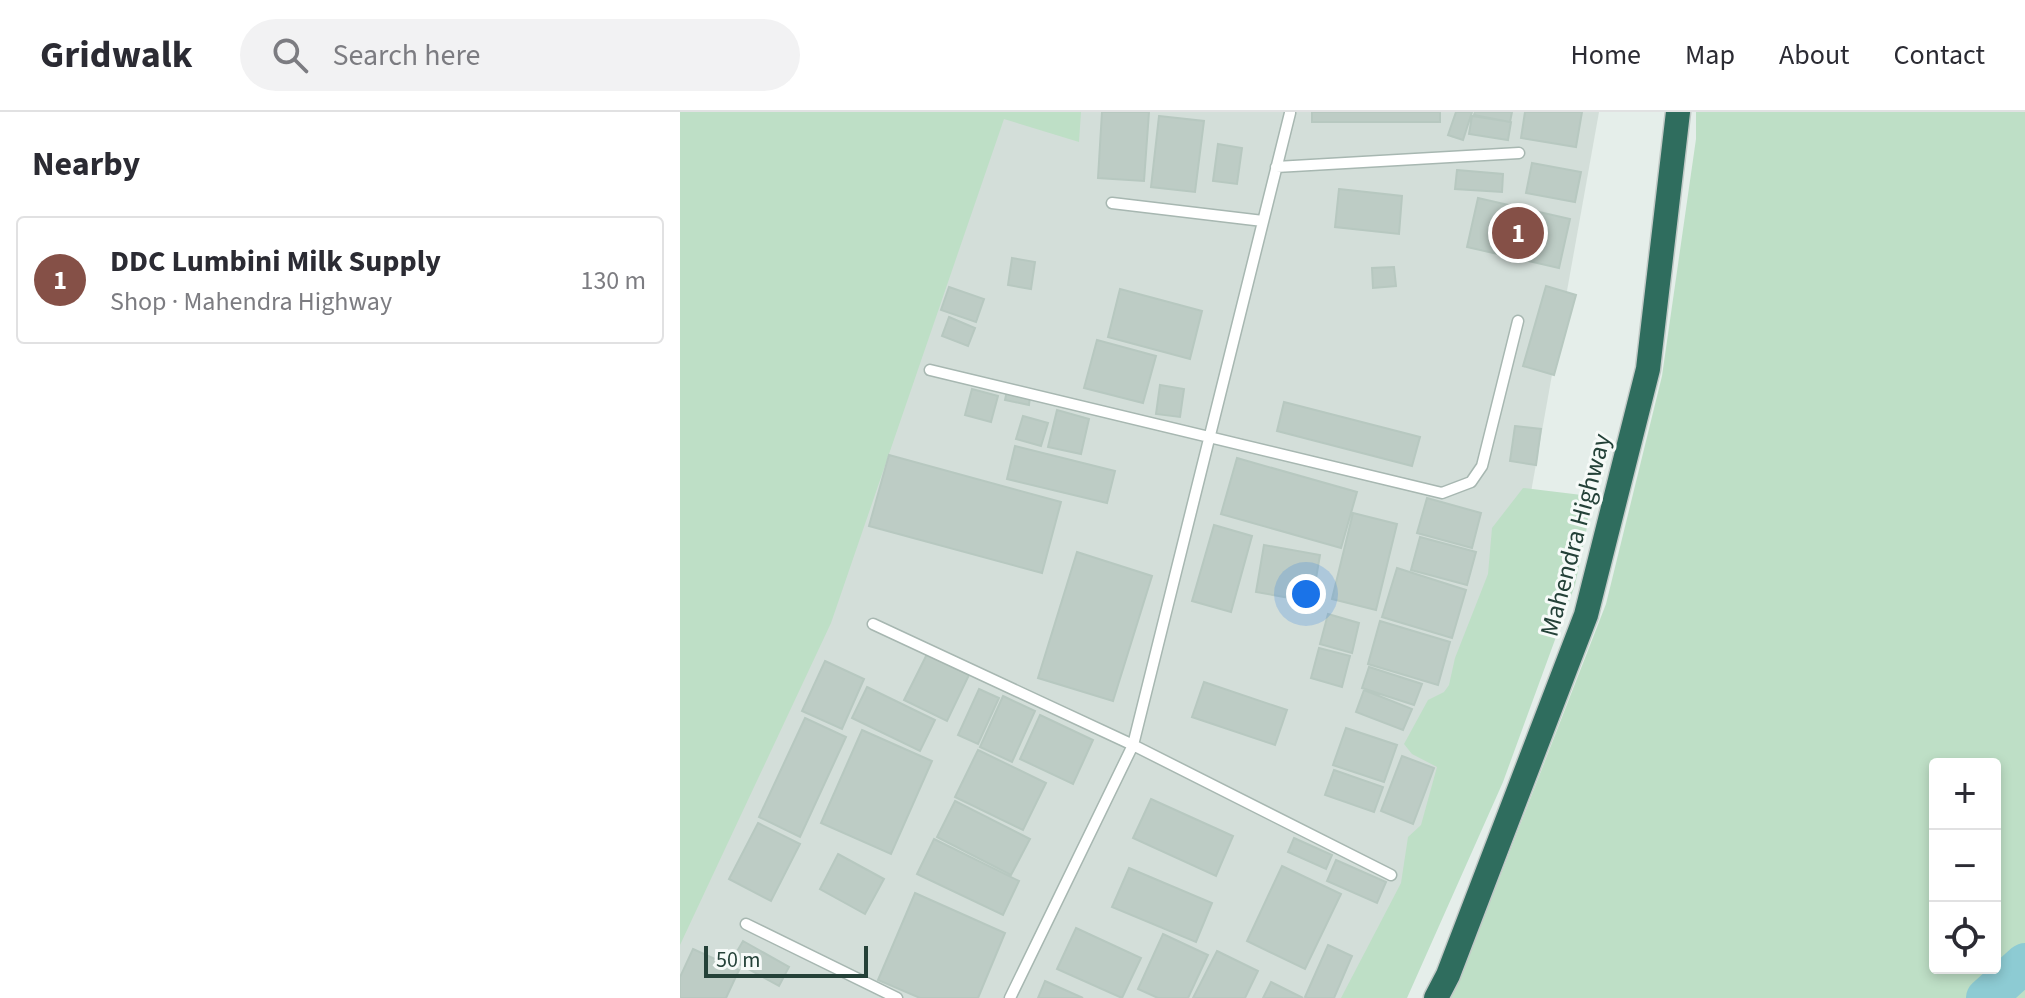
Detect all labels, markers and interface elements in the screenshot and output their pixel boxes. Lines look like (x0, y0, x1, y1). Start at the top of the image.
search box (240, 19, 800, 91)
text: Gridwalk (40, 28, 192, 82)
icon: search (268, 33, 312, 77)
text: Search here (332, 34, 480, 77)
text: Home (1570, 35, 1641, 75)
text: Map (1685, 35, 1735, 75)
text: About (1779, 35, 1850, 75)
text: Contact (1894, 35, 1985, 75)
text: Nearby (32, 140, 140, 189)
pin: 1 (1492, 203, 1544, 263)
text: DDC Lumbini Milk Supply (110, 240, 441, 283)
text: 1 (53, 262, 67, 299)
text: 130 m (580, 262, 646, 299)
text: Shop · Mahendra Highway (110, 283, 392, 320)
street label: Mahendra Highway (1531, 430, 1620, 641)
your location (1286, 574, 1326, 614)
map controls (1929, 758, 2001, 974)
button: + (1929, 758, 2001, 830)
button: − (1929, 830, 2001, 902)
button: locate (1929, 902, 2001, 974)
scale bar (704, 942, 868, 978)
text: 50 m (716, 944, 761, 976)

